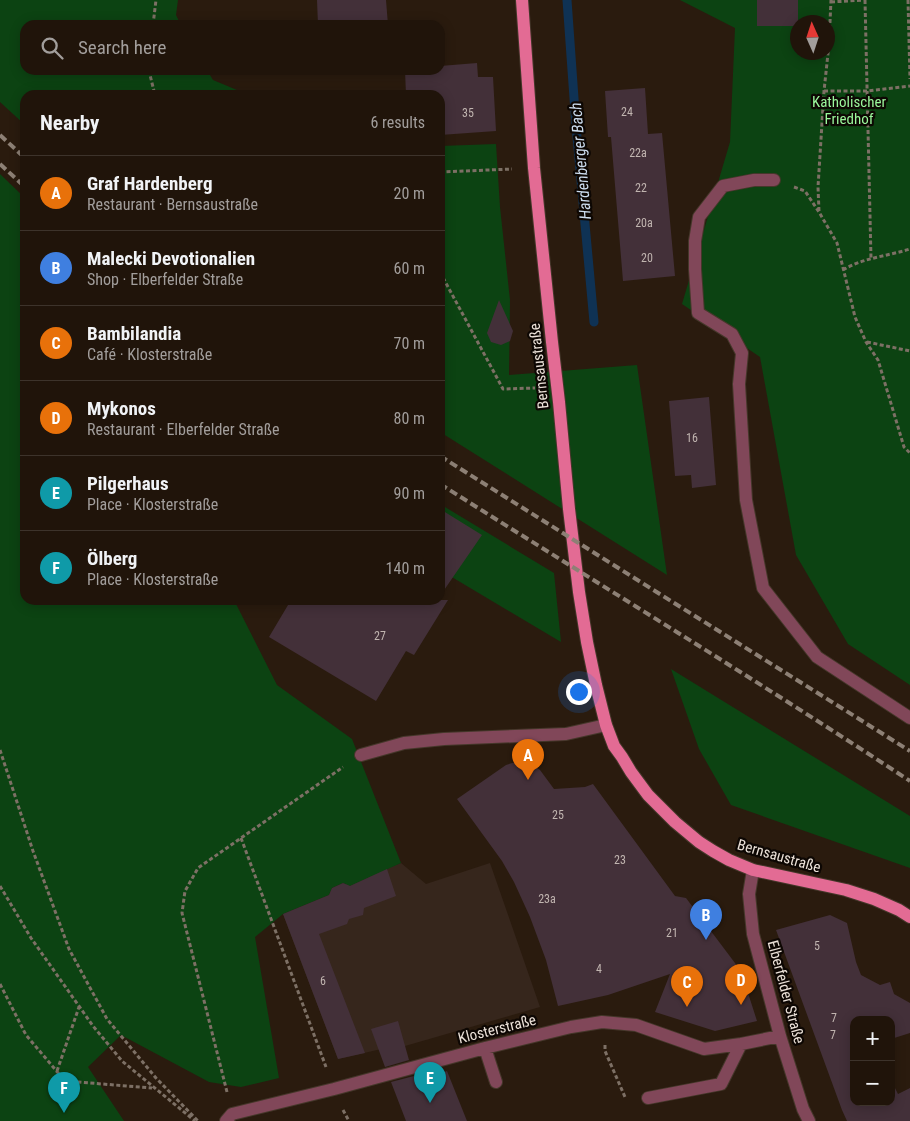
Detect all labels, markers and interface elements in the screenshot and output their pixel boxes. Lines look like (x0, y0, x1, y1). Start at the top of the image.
north arrow (790, 15, 835, 60)
search box (20, 20, 445, 75)
icon: search (38, 34, 66, 62)
text: Search here (78, 36, 166, 59)
park label: Katholischer Friedhof (812, 93, 886, 128)
water label: Hardenberger Bach (566, 102, 595, 220)
house number: 24 (621, 105, 633, 119)
house number: 35 (462, 106, 474, 120)
text: Nearby (40, 111, 99, 135)
text: 6 results (370, 113, 425, 132)
house number: 22a (629, 146, 647, 160)
text: Graf Hardenberg (87, 172, 212, 195)
house number: 22 (635, 181, 647, 195)
text: A (51, 184, 61, 203)
text: 20 m (393, 184, 425, 203)
text: Restaurant · Bernsaustraße (87, 195, 258, 214)
house number: 20a (635, 216, 653, 230)
text: Malecki Devotionalien (87, 247, 255, 270)
house number: 20 (641, 251, 653, 265)
text: B (52, 259, 60, 278)
text: 60 m (393, 259, 425, 278)
text: Shop · Elberfelder Straße (87, 270, 243, 289)
text: Bambilandia (87, 322, 181, 345)
street label: Bernsaustraße (526, 322, 552, 410)
text: C (51, 334, 61, 353)
text: 70 m (393, 334, 425, 353)
text: Café · Klosterstraße (87, 345, 212, 364)
text: Mykonos (87, 397, 156, 420)
text: D (51, 409, 61, 428)
text: 80 m (393, 409, 425, 428)
text: Restaurant · Elberfelder Straße (87, 420, 280, 439)
house number: 16 (686, 431, 698, 445)
text: Pilgerhaus (87, 472, 169, 495)
text: E (52, 484, 60, 503)
text: 90 m (393, 484, 425, 503)
text: Place · Klosterstraße (87, 495, 218, 514)
text: Ölberg (87, 547, 137, 570)
text: F (52, 559, 60, 578)
text: 140 m (386, 559, 425, 578)
text: Place · Klosterstraße (87, 570, 218, 589)
house number: 27 (374, 629, 386, 643)
your location (566, 679, 592, 705)
pin: A (512, 739, 544, 780)
house number: 25 (552, 808, 564, 822)
street label: Bernsaustraße (735, 836, 823, 876)
house number: 23 (614, 853, 626, 867)
house number: 23a (538, 892, 556, 906)
pin: B (690, 899, 722, 940)
house number: 21 (666, 926, 678, 940)
street label: Elberfelder Straße (764, 938, 808, 1046)
house number: 5 (814, 939, 820, 953)
house number: 4 (596, 962, 602, 976)
pin: D (725, 964, 757, 1005)
pin: C (671, 966, 703, 1007)
house number: 6 (320, 974, 326, 988)
street label: Klosterstraße (456, 1011, 538, 1047)
house number: 7 (831, 1011, 837, 1025)
map controls (850, 1016, 895, 1106)
button: + (850, 1016, 895, 1061)
house number: 7 (830, 1028, 836, 1042)
button: − (850, 1061, 895, 1106)
pin: E (414, 1062, 446, 1103)
pin: F (48, 1072, 80, 1113)

